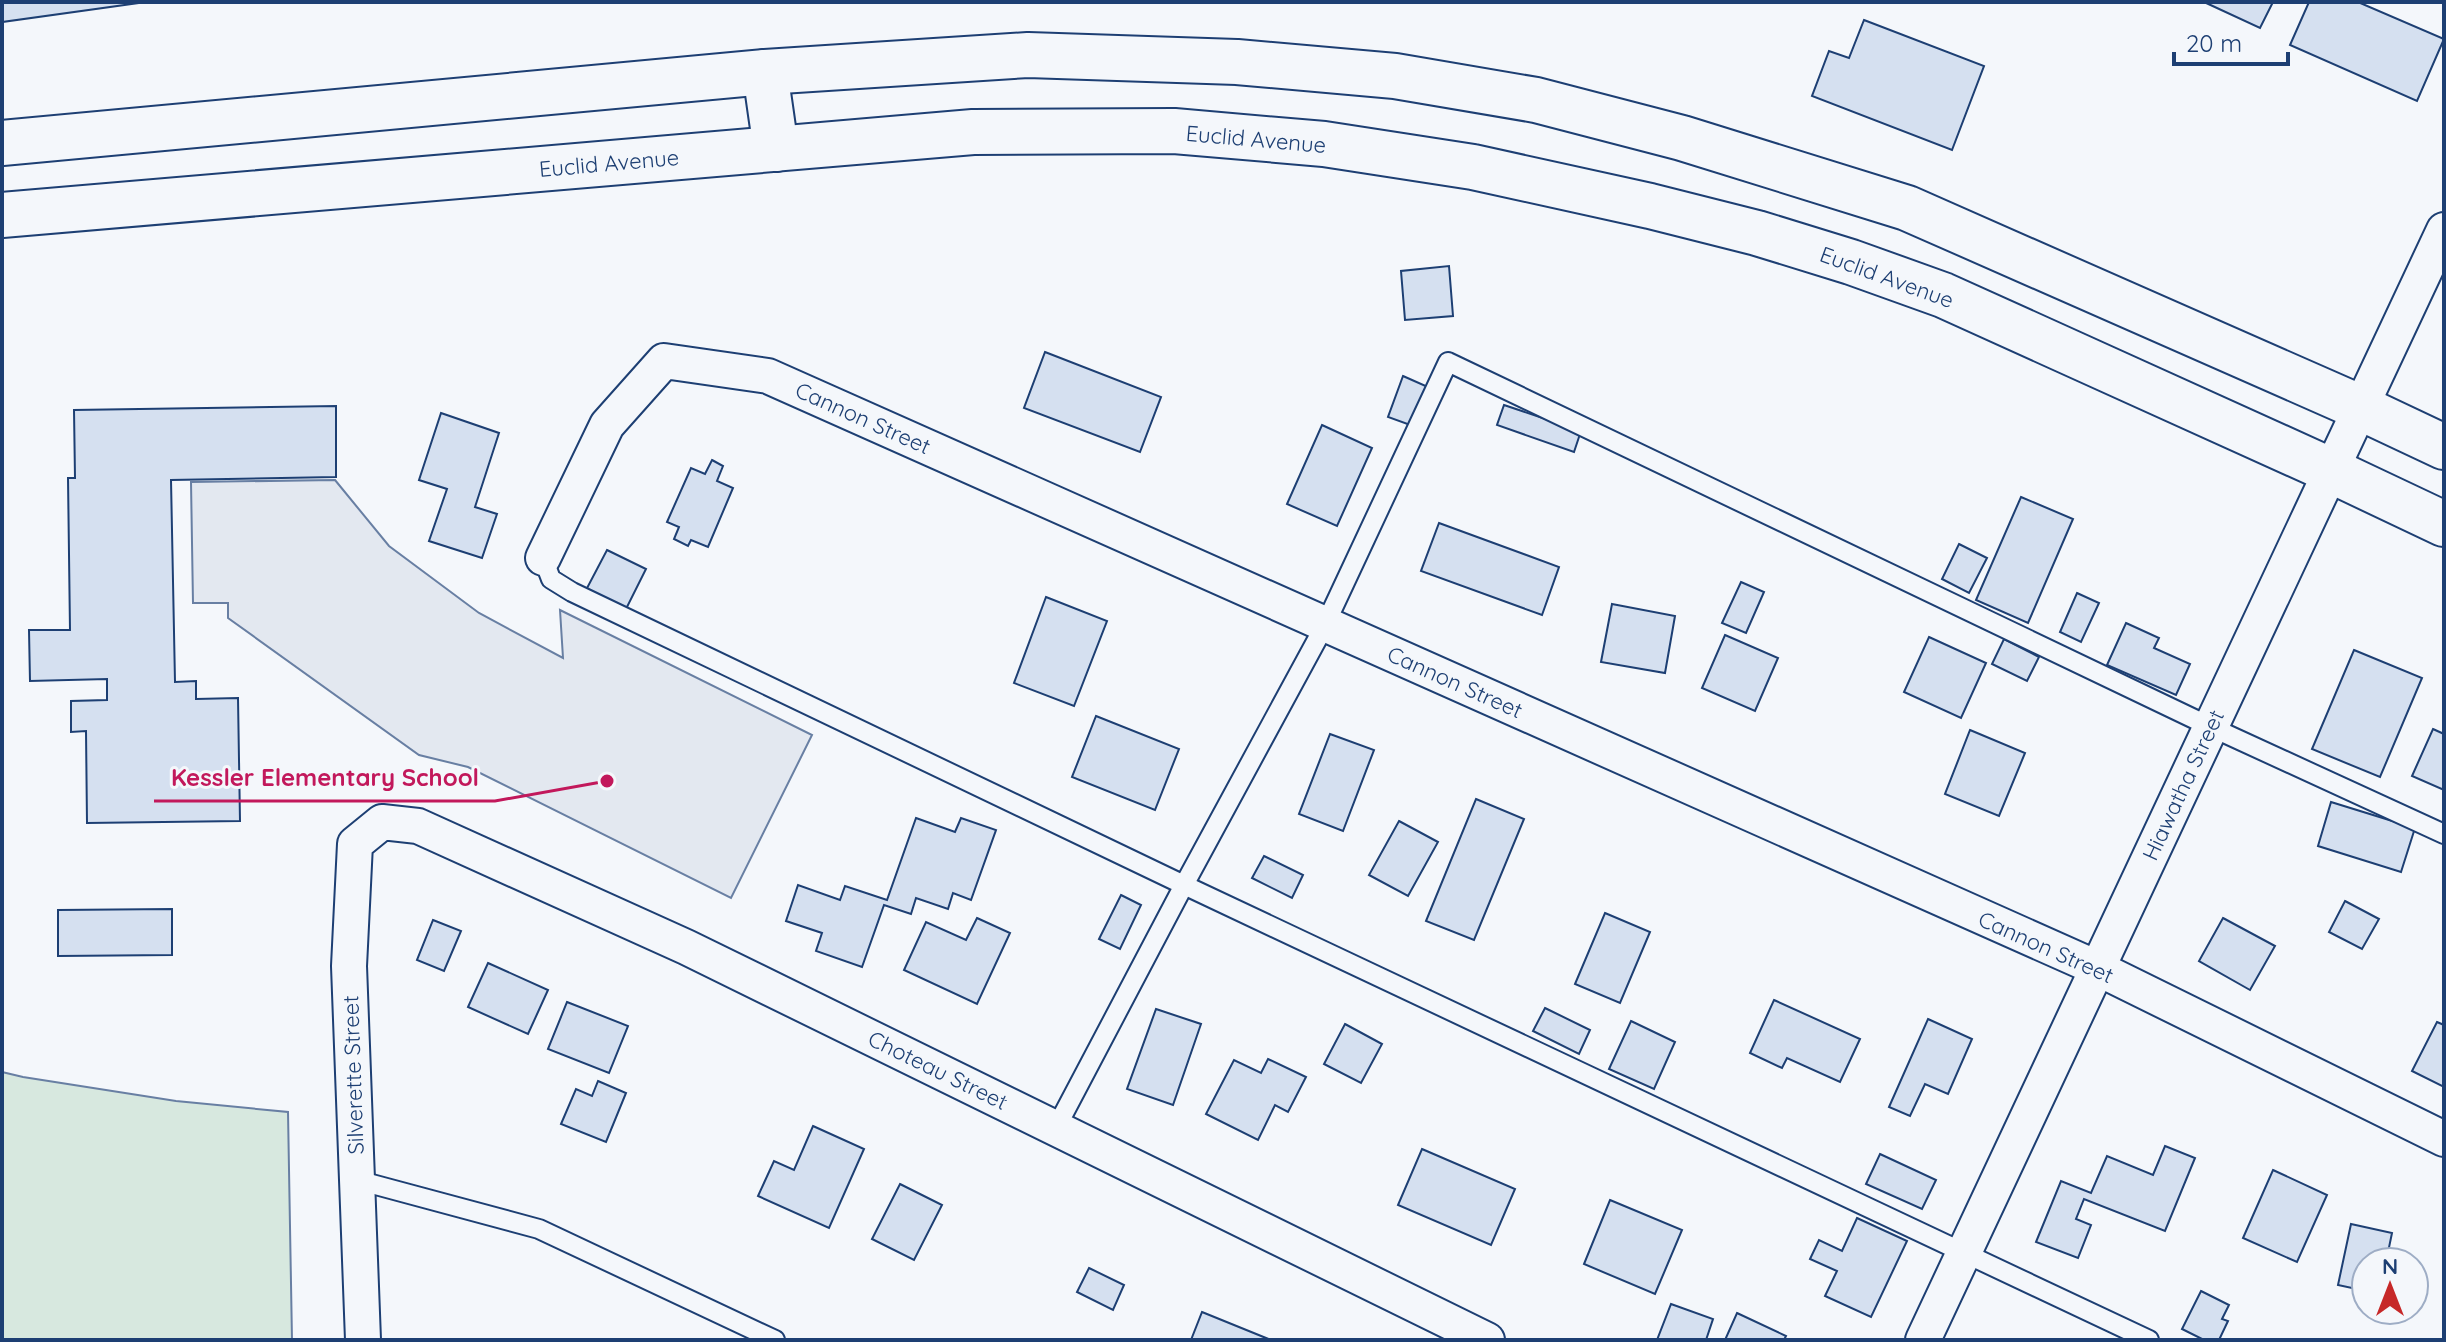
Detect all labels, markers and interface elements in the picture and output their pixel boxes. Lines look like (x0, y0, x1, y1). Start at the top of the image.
scale bar (2174, 16, 2288, 66)
text: 20 m (2186, 28, 2242, 58)
street label: Euclid Avenue (1185, 119, 1327, 159)
street label: Euclid Avenue (538, 143, 680, 183)
street label: Euclid Avenue (1816, 240, 1958, 314)
street label: Cannon Street (791, 376, 935, 460)
street label: Cannon Street (1383, 640, 1527, 724)
street label: Hiawatha Street (2136, 705, 2230, 865)
callout: Kessler Elementary School (154, 753, 495, 801)
text: Kessler Elementary School (171, 762, 479, 792)
street label: Cannon Street (1974, 905, 2118, 989)
street label: Silverette Street (336, 995, 370, 1155)
street label: Choteau Street (864, 1024, 1012, 1116)
north arrow (2350, 1246, 2430, 1326)
text: N (2382, 1252, 2398, 1280)

